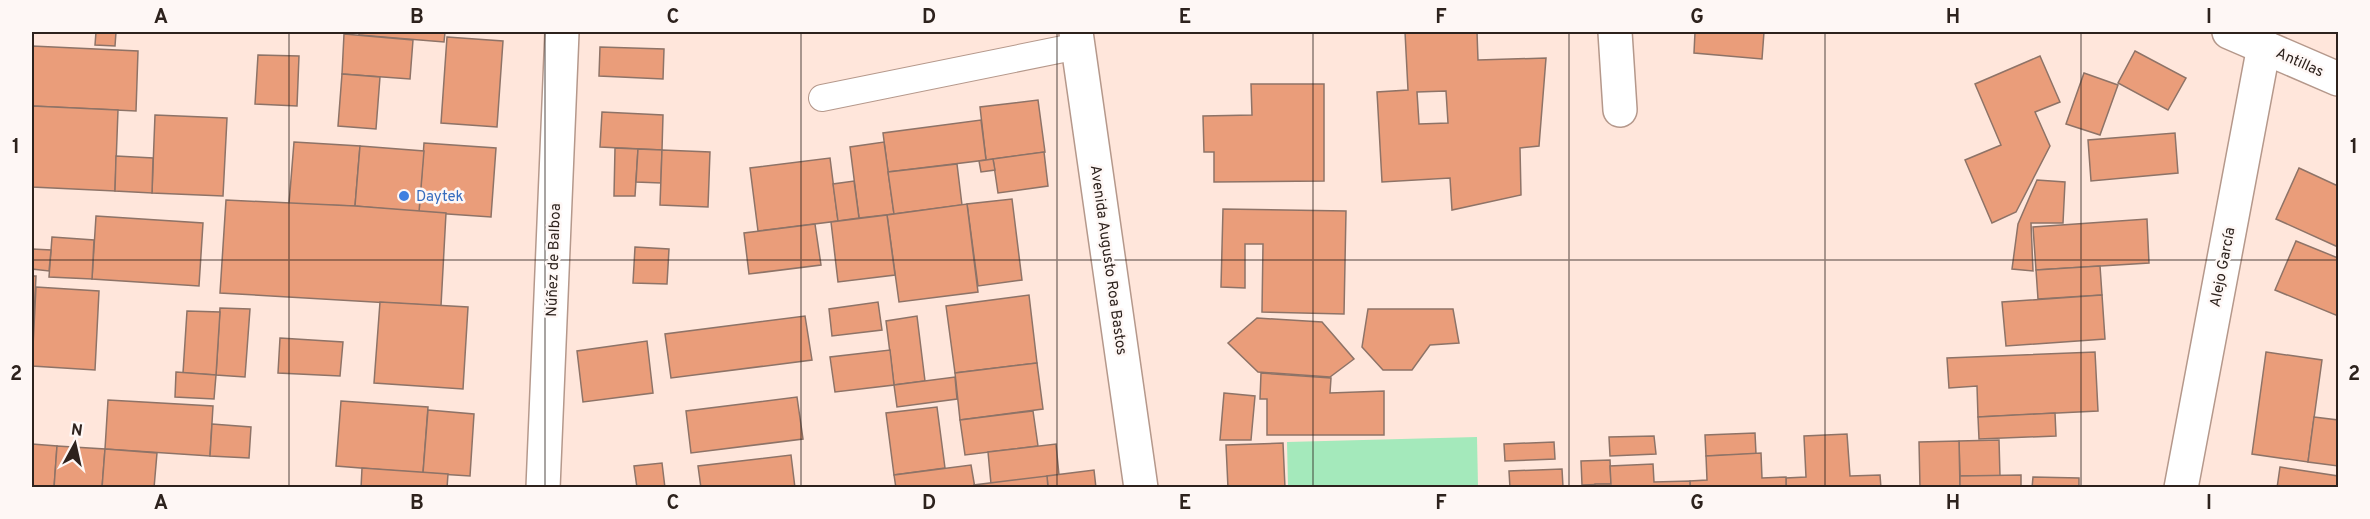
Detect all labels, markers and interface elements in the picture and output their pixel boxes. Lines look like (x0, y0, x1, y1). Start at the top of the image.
text: A (154, 5, 168, 31)
text: B (410, 5, 424, 31)
text: C (667, 5, 679, 31)
text: D (922, 5, 936, 31)
text: E (1179, 5, 1191, 31)
text: F (1435, 5, 1447, 31)
text: G (1690, 5, 1704, 31)
text: H (1946, 5, 1960, 31)
text: I (2206, 5, 2212, 31)
street label: Antillas (2273, 44, 2326, 82)
text: 1 (12, 135, 20, 161)
text: 1 (2350, 135, 2358, 161)
street label: Avenida Augusto Roa Bastos (1085, 164, 1130, 356)
place label: Daytek (416, 188, 463, 207)
marker: Daytek (397, 189, 411, 203)
street label: Núñez de Balboa (543, 203, 566, 317)
street label: Alejo García (2206, 226, 2241, 309)
text: 2 (10, 362, 22, 388)
text: 2 (2348, 362, 2360, 388)
north arrow (45, 414, 105, 474)
text: N (70, 420, 84, 442)
text: A (154, 491, 168, 517)
text: B (410, 491, 424, 517)
text: C (667, 491, 679, 517)
text: D (922, 491, 936, 517)
text: E (1179, 491, 1191, 517)
text: F (1435, 491, 1447, 517)
text: G (1690, 491, 1704, 517)
text: H (1946, 491, 1960, 517)
text: I (2206, 491, 2212, 517)

